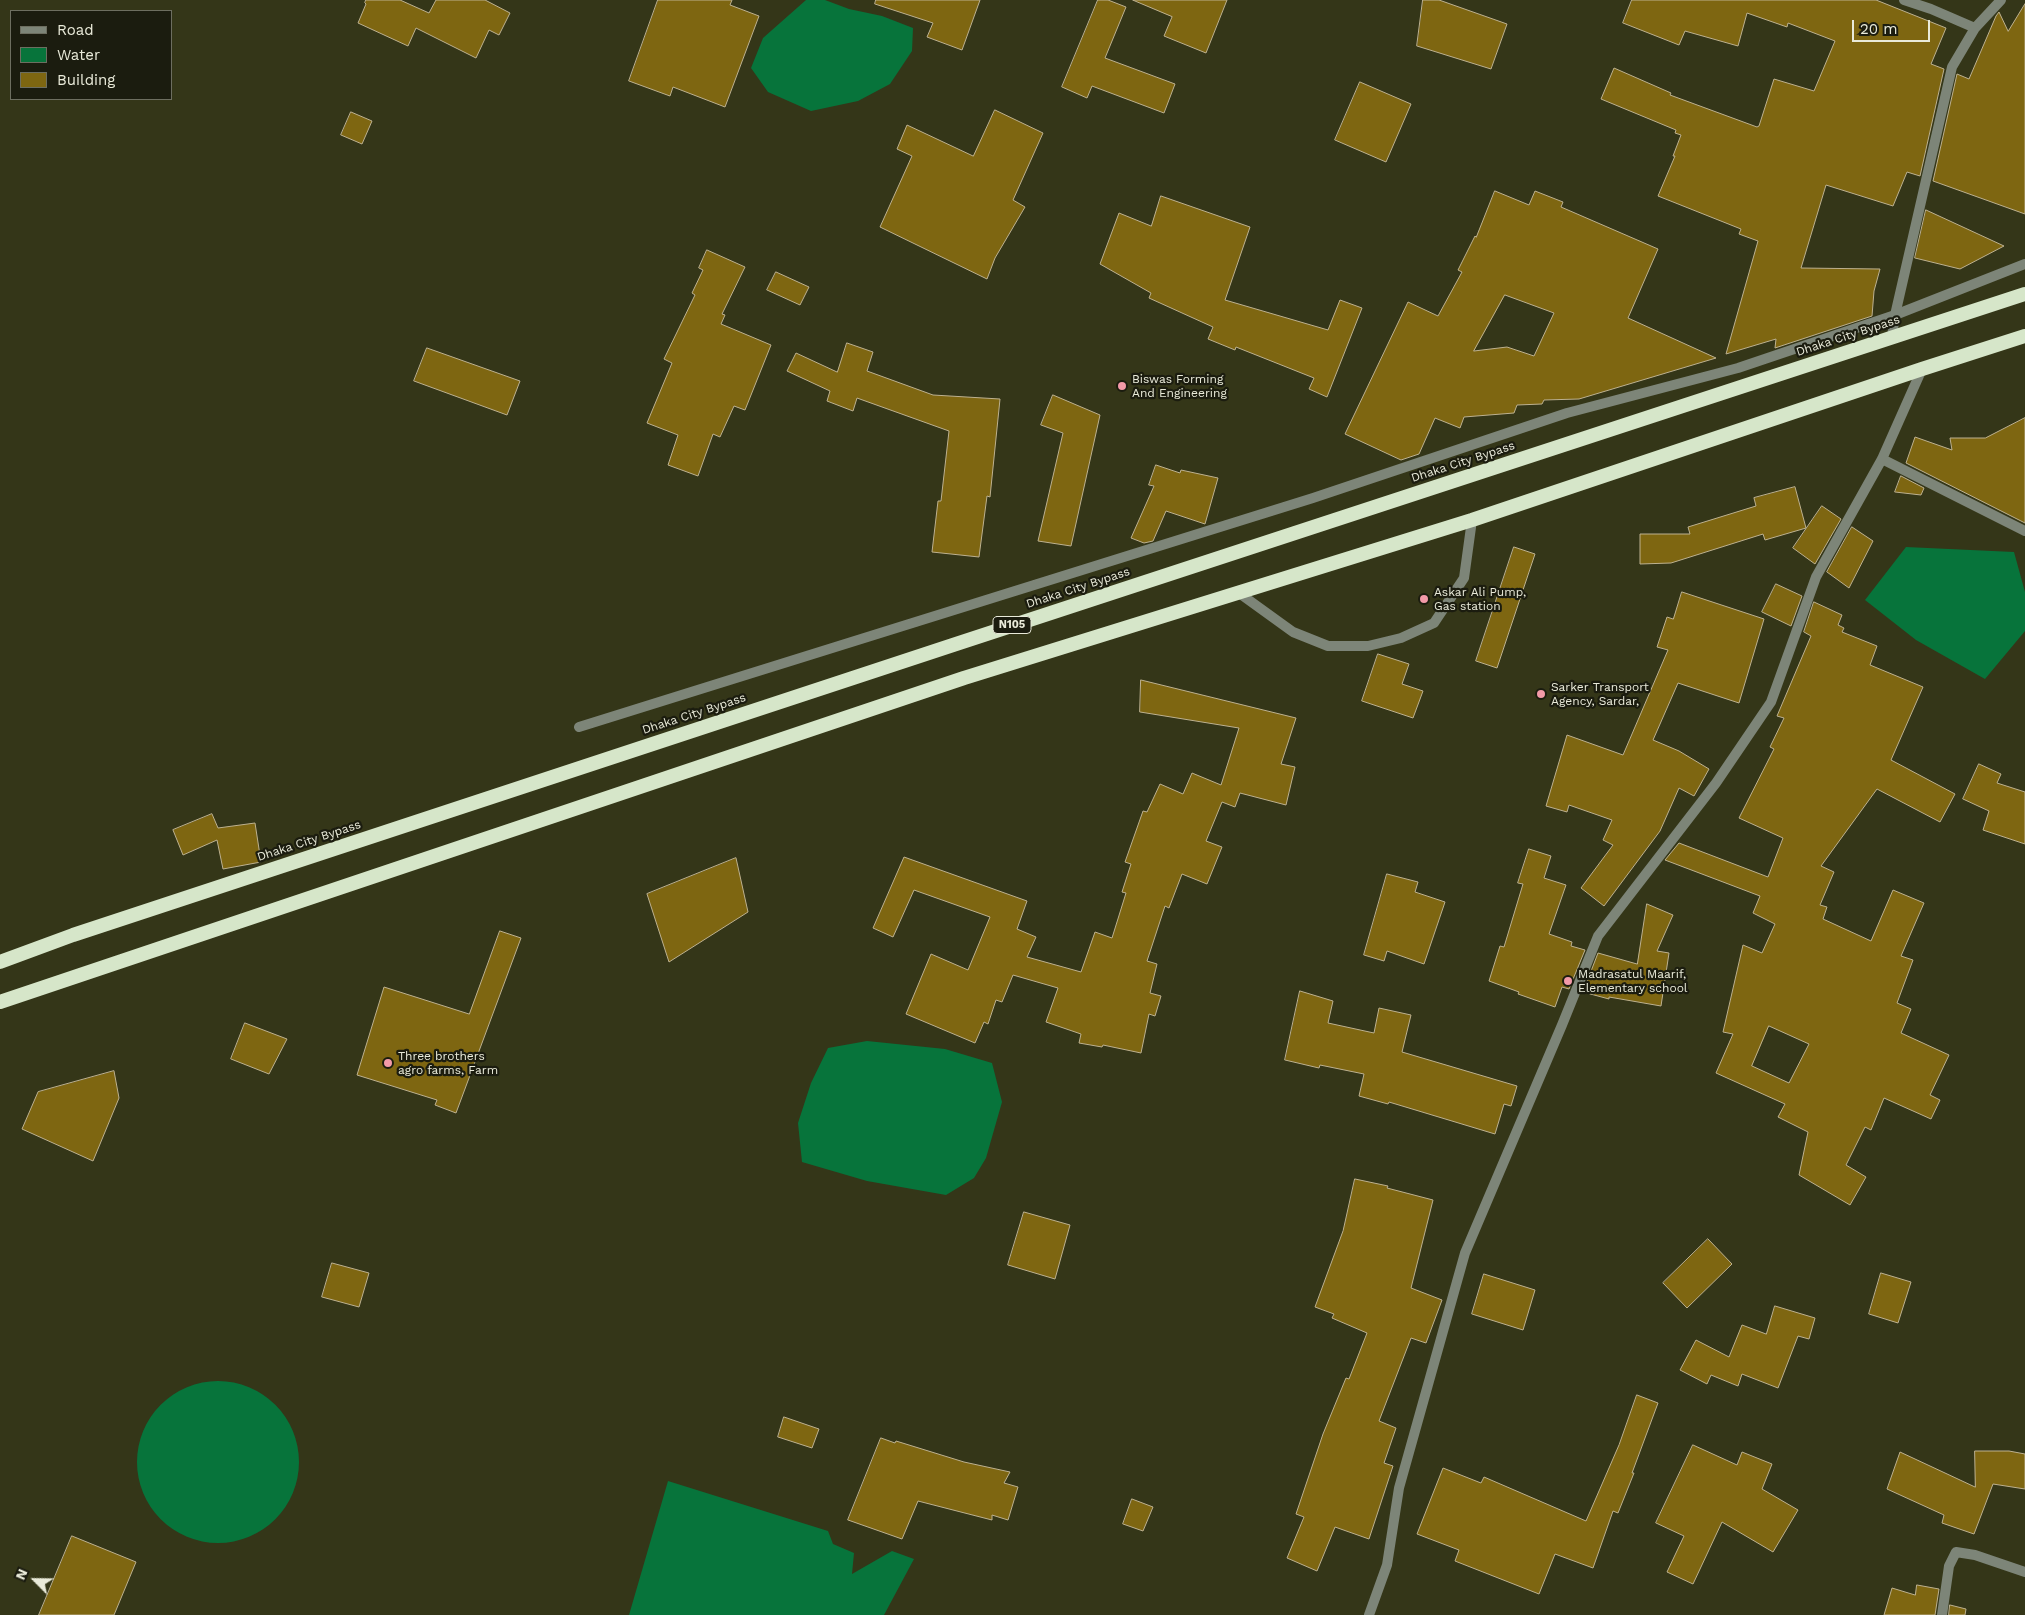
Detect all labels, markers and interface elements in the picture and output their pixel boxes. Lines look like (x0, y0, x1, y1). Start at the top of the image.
legend (10, 10, 172, 100)
scale bar (1855, 10, 1932, 42)
text: 20 m (1860, 20, 1898, 38)
text: Road (57, 21, 94, 39)
text: Water (57, 46, 100, 64)
text: Building (57, 71, 115, 89)
street label: Dhaka City Bypass (1794, 312, 1902, 360)
place label: Biswas Forming And Engineering (1132, 372, 1227, 400)
marker: Biswas Forming And Engineering (1116, 380, 1128, 392)
street label: Dhaka City Bypass (1409, 438, 1517, 486)
street label: Dhaka City Bypass (1024, 564, 1132, 612)
place label: Askar Ali Pump, Gas station (1434, 585, 1526, 613)
marker: Askar Ali Pump, Gas station (1418, 593, 1430, 605)
road number: N105 (993, 616, 1031, 634)
place label: Sarker Transport Agency, Sardar, (1551, 680, 1649, 708)
marker: Sarker Transport Agency, Sardar, (1535, 688, 1547, 700)
street label: Dhaka City Bypass (640, 690, 748, 738)
street label: Dhaka City Bypass (255, 817, 363, 865)
place label: Madrasatul Maarif, Elementary school (1578, 967, 1687, 995)
marker: Madrasatul Maarif, Elementary school (1562, 975, 1574, 987)
place label: Three brothers agro farms, Farm (398, 1049, 498, 1077)
marker: Three brothers agro farms, Farm (382, 1057, 394, 1069)
north arrow (10, 1555, 60, 1605)
text: N (12, 1566, 31, 1582)

